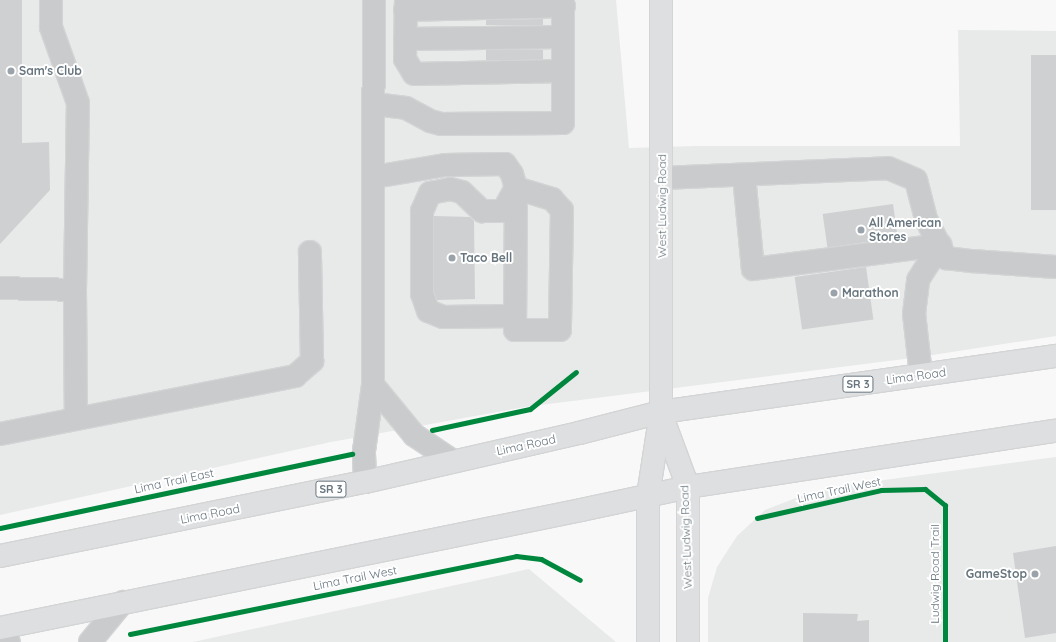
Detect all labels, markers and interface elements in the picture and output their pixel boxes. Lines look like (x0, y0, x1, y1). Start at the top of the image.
place label: Sam's Club (19, 64, 82, 78)
marker: Sam's Club (6, 66, 16, 76)
street label: West Ludwig Road (655, 154, 669, 258)
place label: All American Stores (869, 216, 941, 244)
marker: All American Stores (856, 225, 866, 235)
place label: Taco Bell (460, 251, 512, 265)
marker: Taco Bell (447, 253, 457, 263)
place label: Marathon (842, 286, 899, 300)
marker: Marathon (829, 288, 839, 298)
street label: Lima Road (885, 365, 947, 387)
road number: SR 3 (842, 375, 874, 393)
street label: Lima Road (495, 432, 557, 458)
street label: Lima Trail East (133, 466, 215, 496)
street label: Lima Trail West (796, 474, 882, 506)
road number: SR 3 (315, 480, 347, 498)
street label: West Ludwig Road (677, 485, 695, 589)
street label: Lima Road (179, 501, 241, 527)
street label: Ludwig Road Trail (928, 524, 942, 624)
street label: Lima Trail West (312, 563, 398, 593)
place label: GameStop (966, 567, 1027, 581)
marker: GameStop (1030, 569, 1040, 579)

